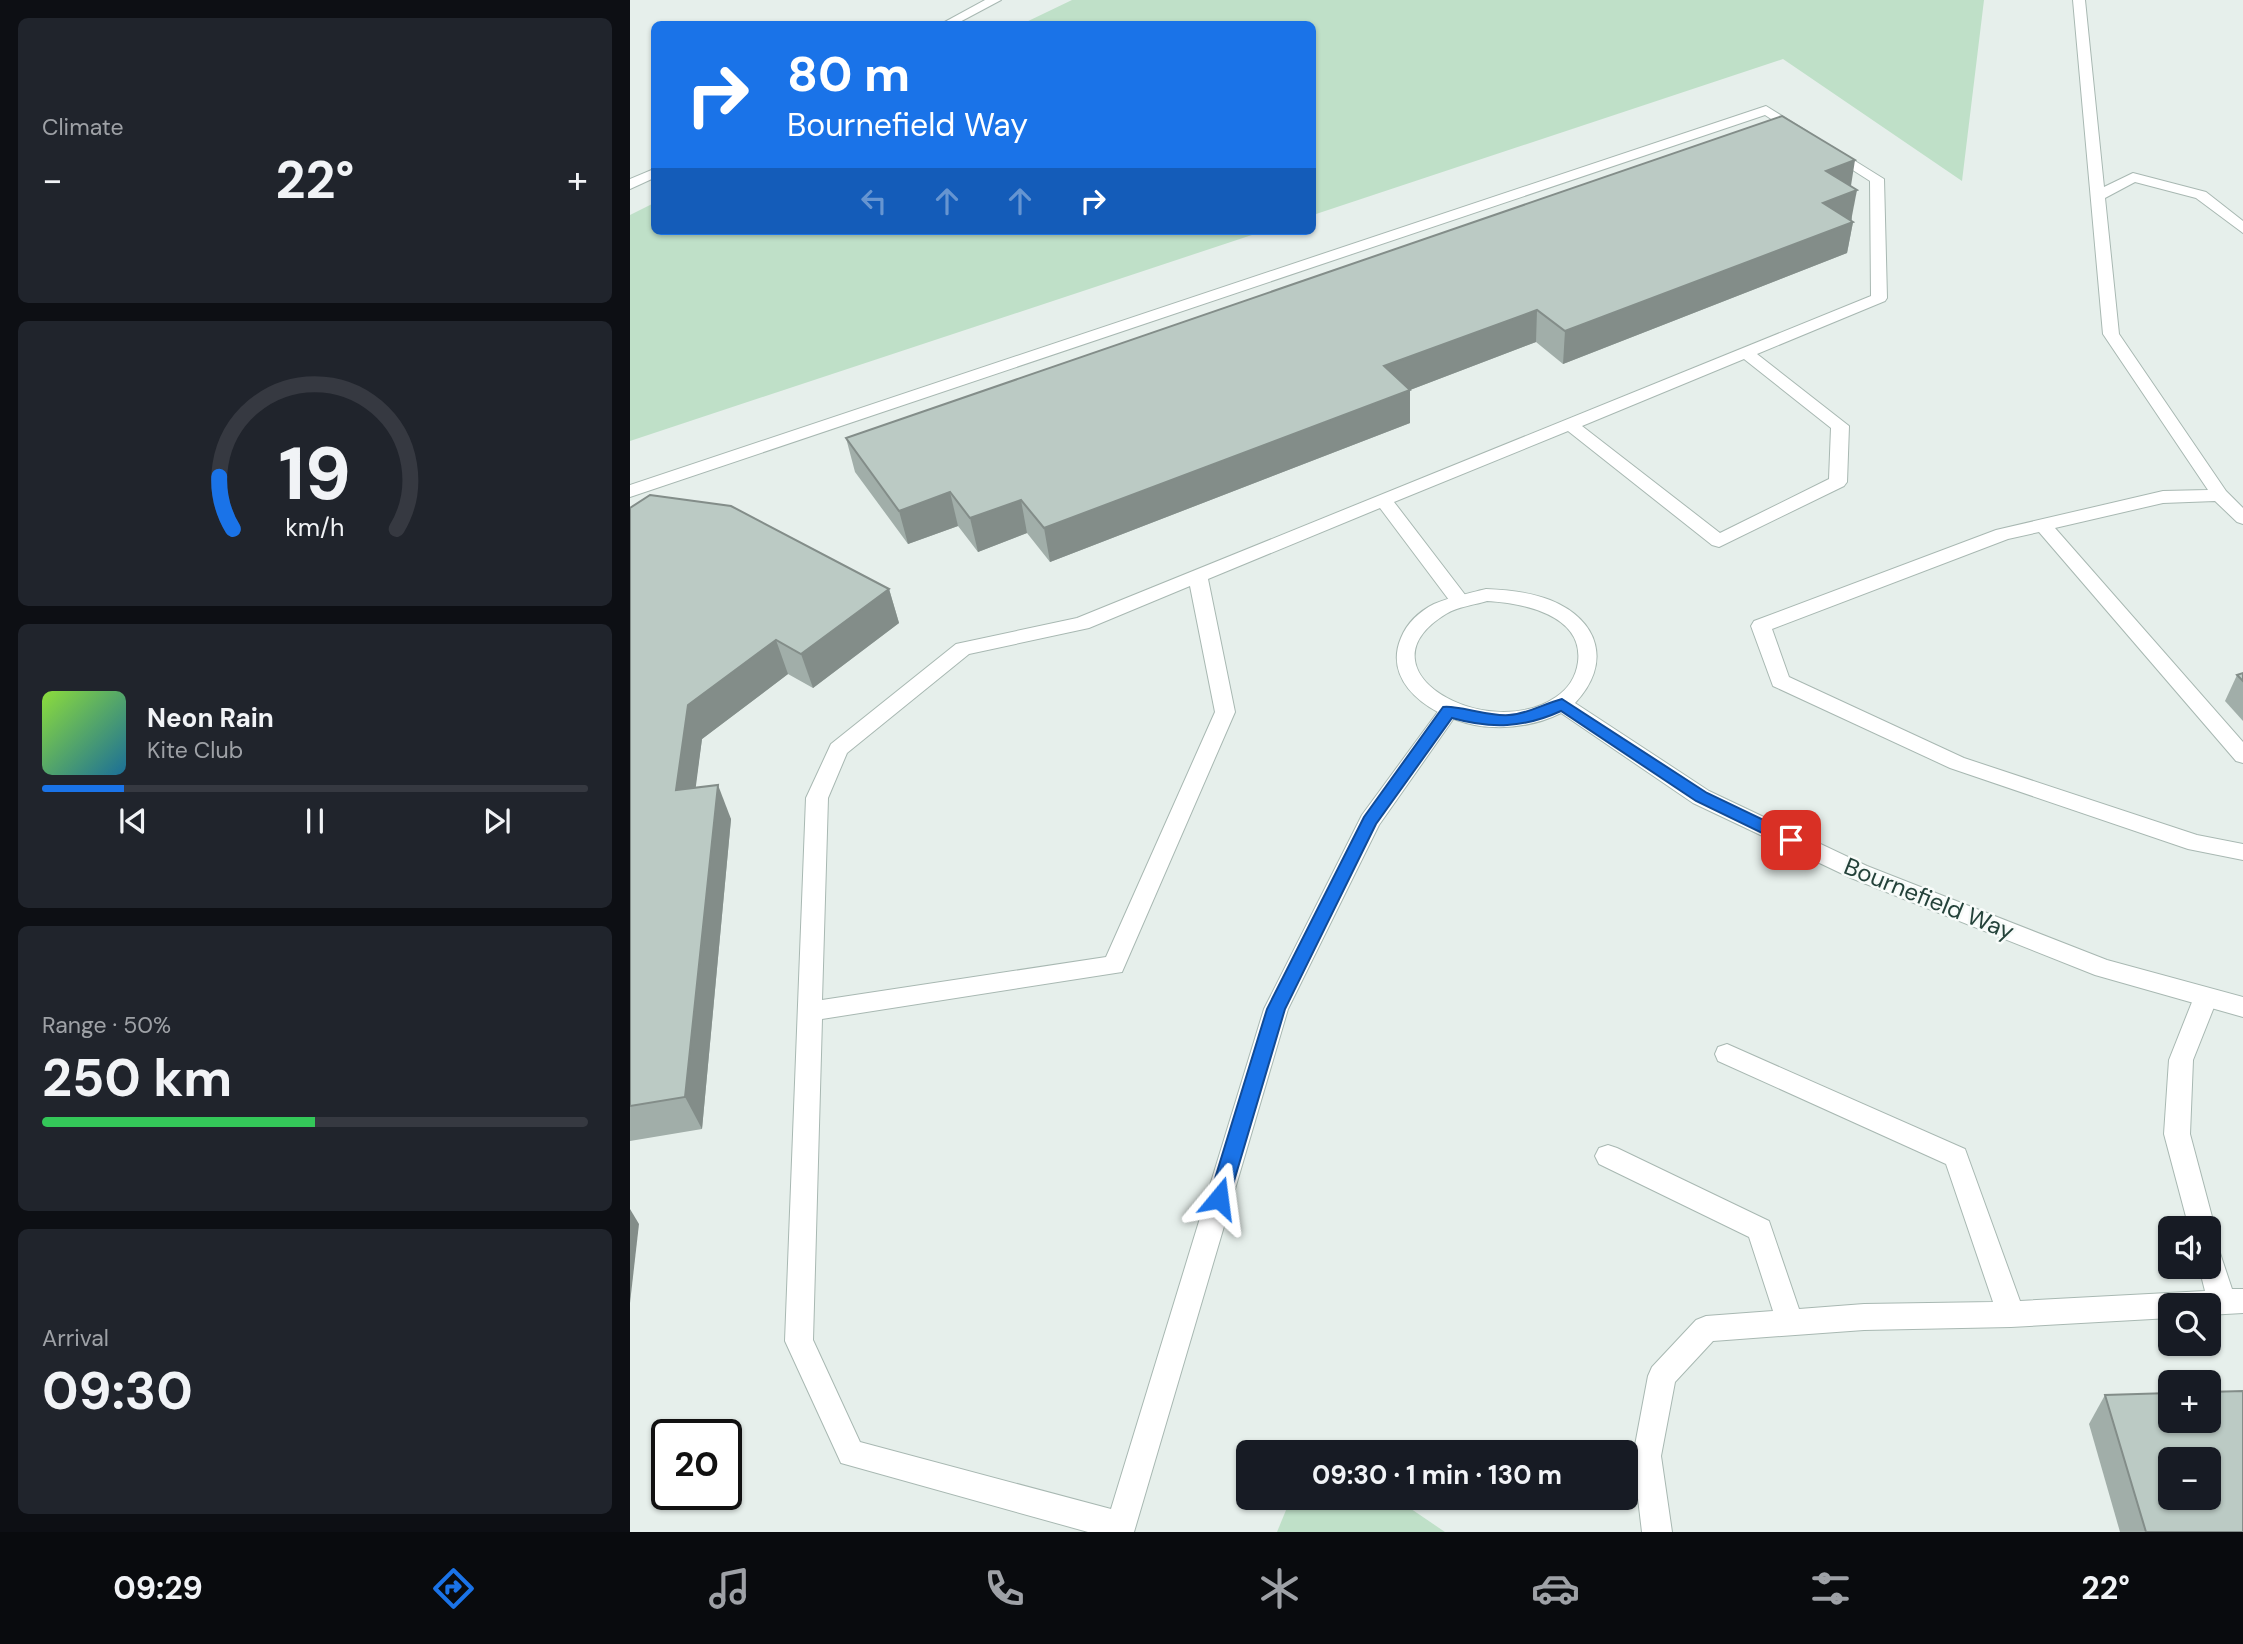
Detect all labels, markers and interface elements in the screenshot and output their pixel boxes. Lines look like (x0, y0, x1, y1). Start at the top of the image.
text: 80 m (787, 42, 910, 106)
icon: right (672, 49, 763, 140)
text: Bournefield Way (787, 104, 1028, 146)
text: Climate (42, 112, 124, 142)
text: 22° (276, 146, 354, 214)
text: − (42, 155, 63, 205)
text: + (567, 155, 588, 205)
icon: left (855, 182, 893, 220)
icon: ahead (928, 182, 966, 220)
icon: ahead (1001, 182, 1039, 220)
icon: right (1074, 182, 1112, 220)
text: 19 (279, 428, 351, 523)
text: km/h (285, 511, 345, 544)
text: Neon Rain (147, 701, 274, 735)
text: Kite Club (147, 735, 243, 765)
icon: previous (114, 802, 152, 840)
icon: pause (296, 802, 334, 840)
icon: next (478, 802, 516, 840)
pin (1761, 810, 1821, 870)
icon: arrive (1772, 821, 1810, 859)
street label: Bournefield Way (1840, 850, 2019, 947)
text: Range · 50% (42, 1010, 171, 1040)
text: 250 km (42, 1044, 232, 1112)
position arrow (1182, 1161, 1256, 1235)
map controls (2158, 1216, 2221, 1510)
button: sound (2158, 1216, 2221, 1279)
button: search (2158, 1293, 2221, 1356)
text: Arrival (42, 1323, 109, 1353)
text: 09:30 (42, 1357, 193, 1425)
button: + (2158, 1370, 2221, 1433)
speed limit sign: 20 (651, 1419, 742, 1510)
button: − (2158, 1447, 2221, 1510)
text: 09:30 · 1 min · 130 m (1312, 1458, 1562, 1492)
icon: directions (429, 1564, 478, 1613)
icon: music (705, 1564, 754, 1613)
icon: phone (980, 1564, 1029, 1613)
icon: climate (1255, 1564, 1304, 1613)
icon: car (1531, 1564, 1580, 1613)
icon: filters (1806, 1564, 1855, 1613)
text: 09:29 (113, 1567, 203, 1609)
text: 22° (2081, 1567, 2130, 1609)

